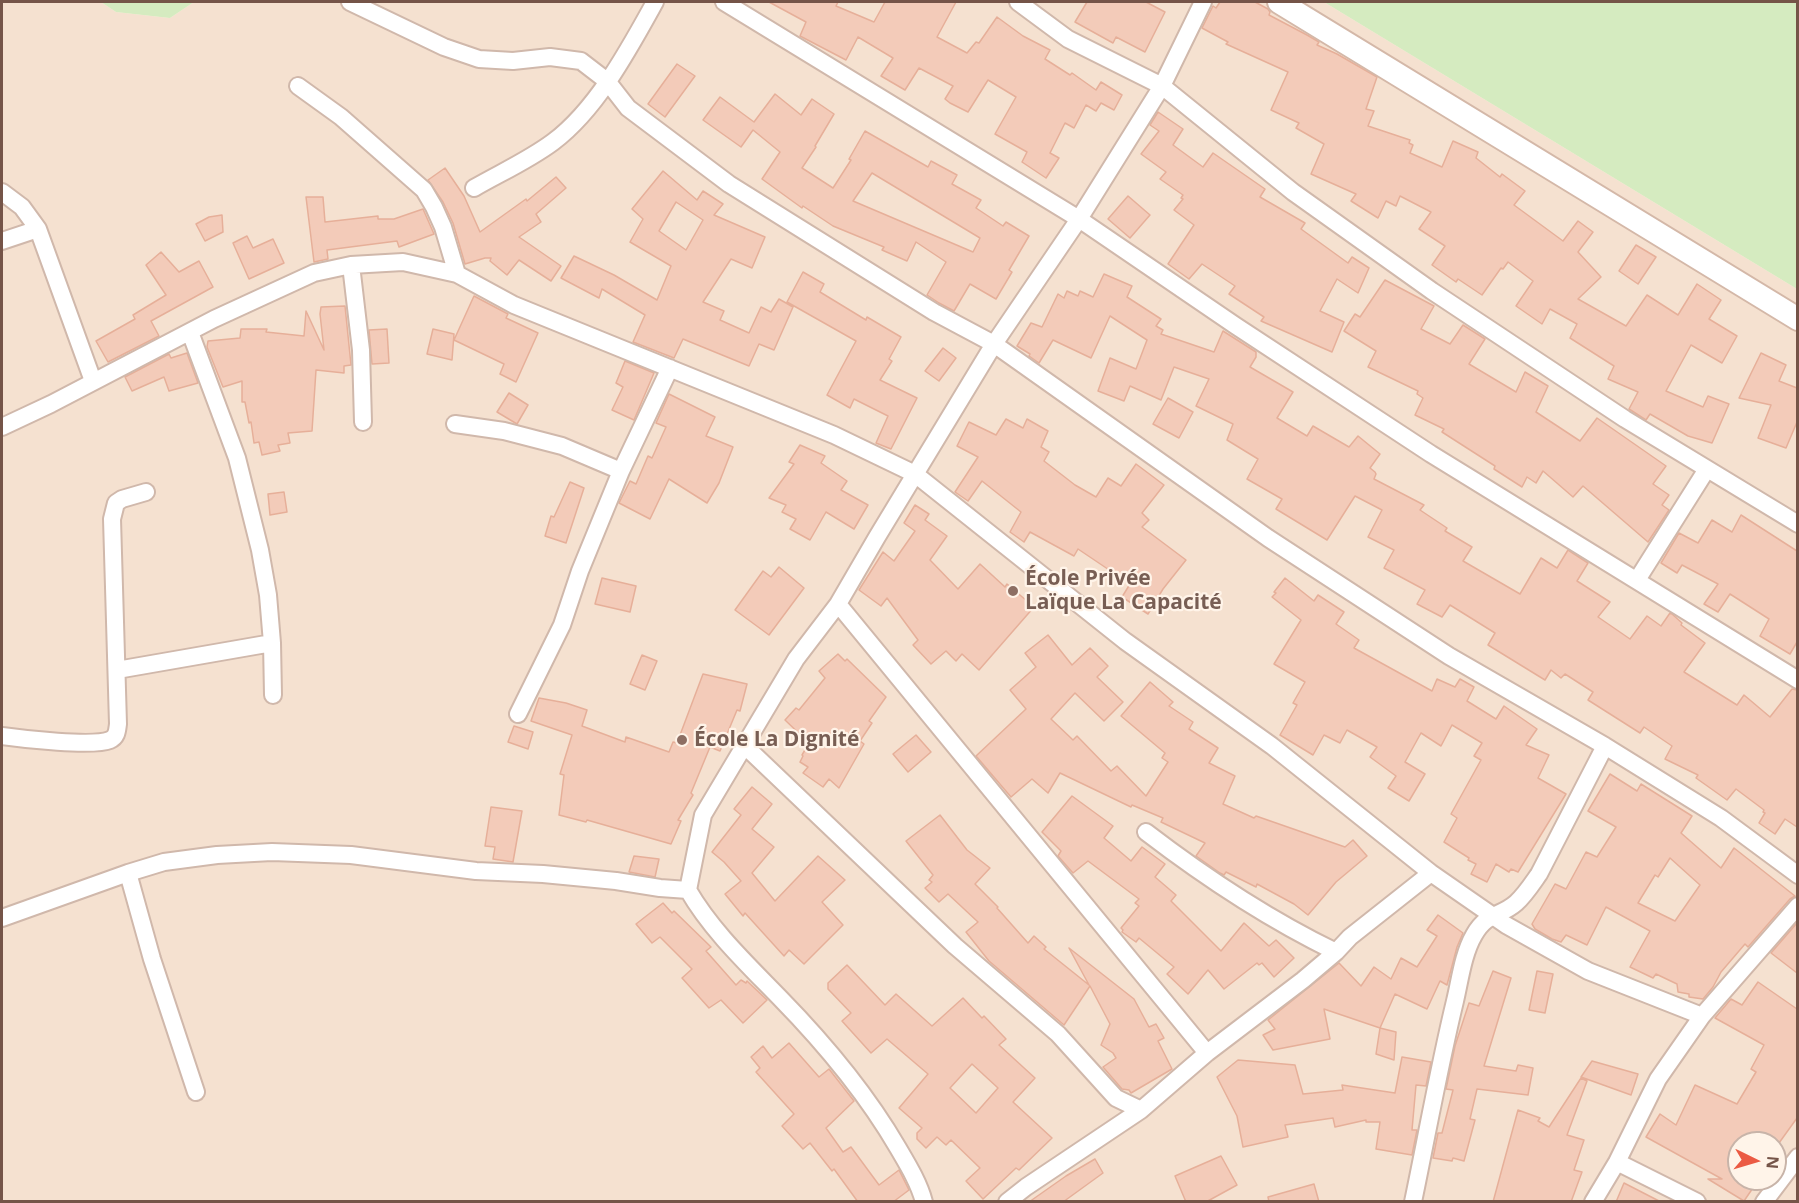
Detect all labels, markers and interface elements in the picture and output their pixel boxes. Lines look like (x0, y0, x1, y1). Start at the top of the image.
place label: École Privée Laïque La Capacité (1025, 566, 1222, 616)
marker: École Privée Laïque La Capacité (1006, 584, 1020, 598)
place label: École La Dignité (694, 727, 859, 753)
marker: École La Dignité (675, 733, 689, 747)
north arrow (1727, 1131, 1787, 1191)
text: N (1761, 1155, 1784, 1170)

